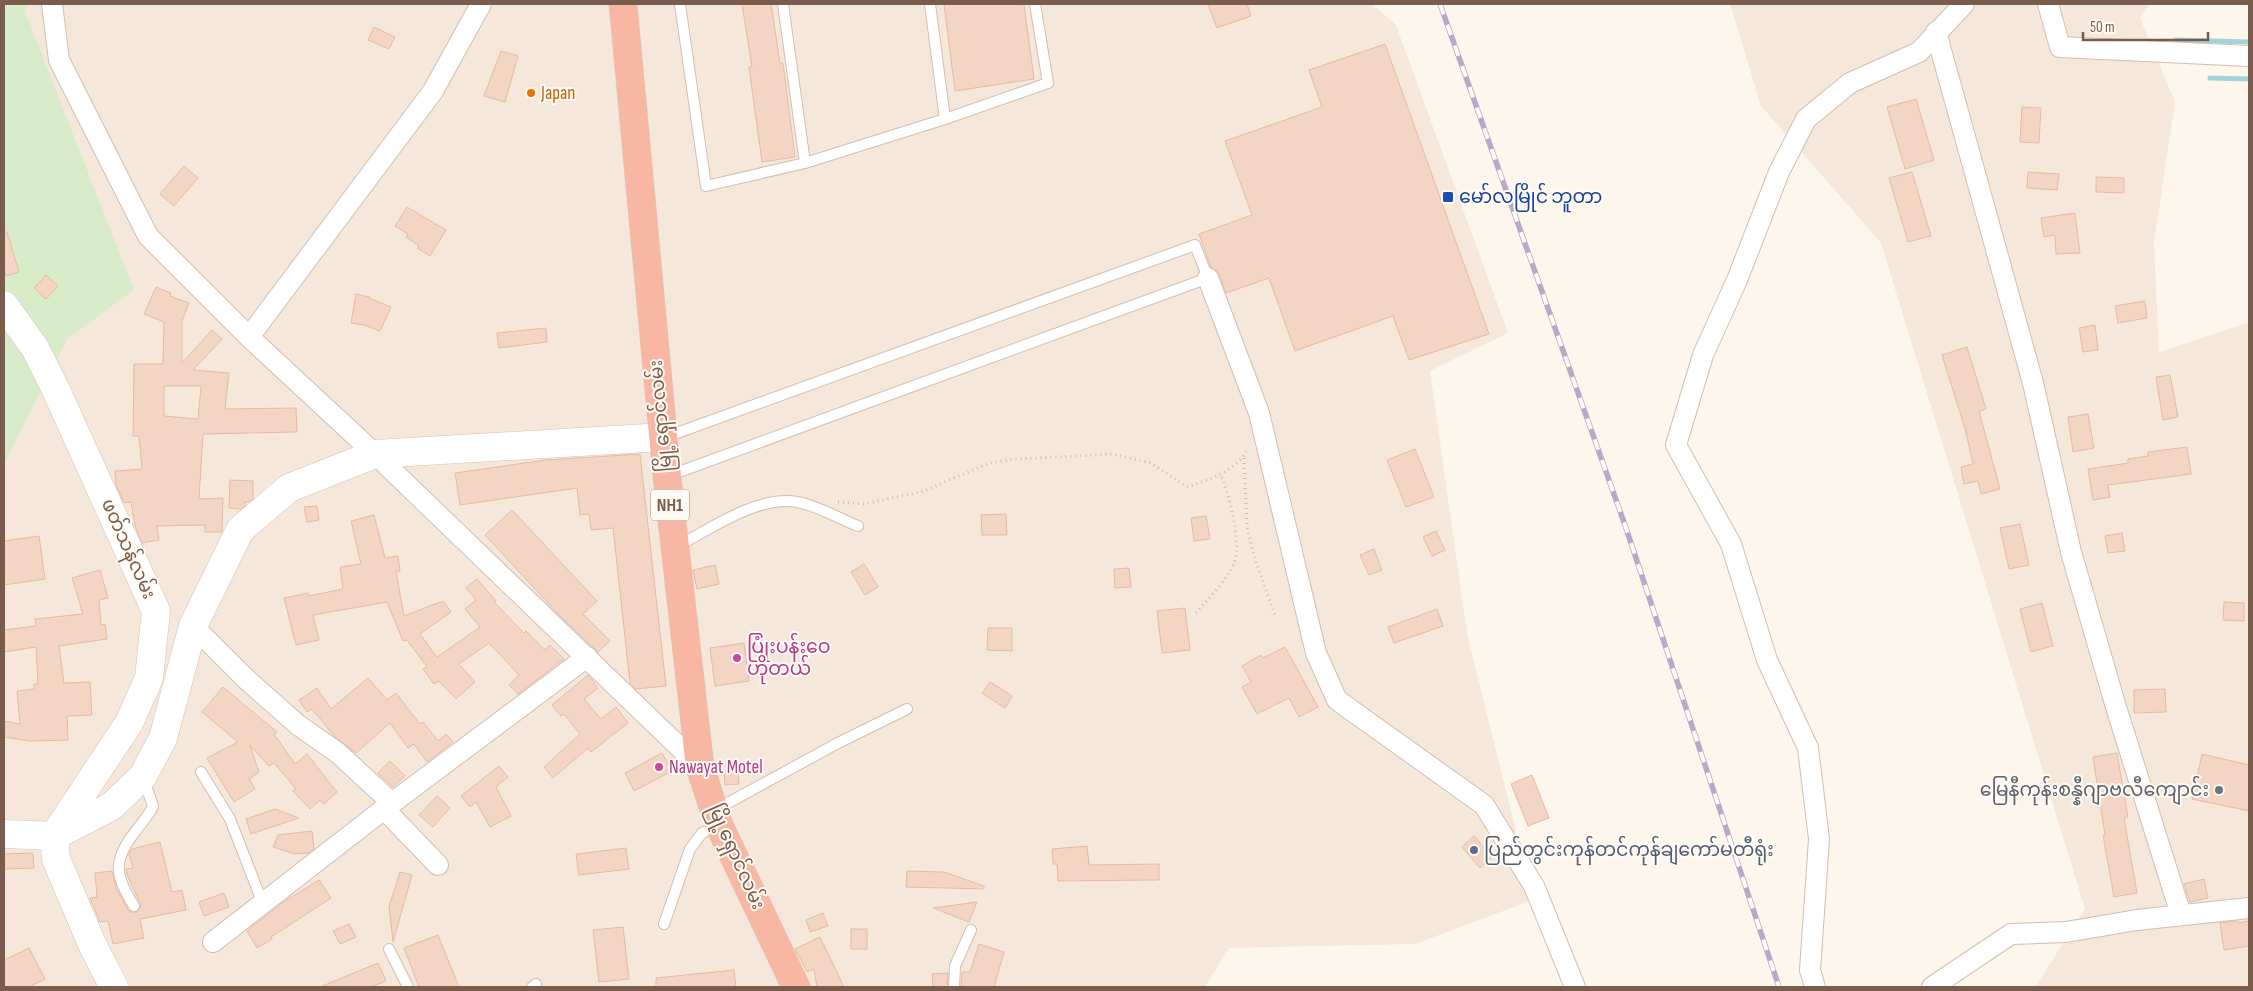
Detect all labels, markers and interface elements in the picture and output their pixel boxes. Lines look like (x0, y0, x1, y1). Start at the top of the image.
scale bar (2083, 10, 2208, 42)
text: 50 m (2090, 18, 2115, 37)
place label: Japan (540, 82, 576, 105)
marker: Japan (525, 87, 537, 99)
place label: မော်လမြိုင် ဘူတာ (1459, 182, 1603, 213)
marker: မော်လမြိုင် ဘူတာ (1441, 190, 1455, 204)
street label: မြို့ရှောင်လမ်း (641, 359, 681, 473)
road number: NH1 (651, 490, 689, 520)
street label: ဖတ်သန်လမ်း (93, 494, 164, 604)
place label: ပြုံးပန်းဝေ ဟိုတယ် (747, 632, 831, 685)
marker: ပြုံးပန်းဝေ ဟိုတယ် (731, 652, 743, 664)
place label: Nawayat Motel (669, 756, 763, 779)
marker: Nawayat Motel (653, 761, 665, 773)
place label: မြေနီကုန်းစန္နီဂျာဗလီကျောင်း (1980, 775, 2209, 806)
marker: မြေနီကုန်းစန္နီဂျာဗလီကျောင်း (2213, 784, 2225, 796)
street label: မြို့ရှောင်လမ်း (699, 799, 773, 915)
place label: ပြည်တွင်းကုန်တင်ကုန်ချကော်မတီရုံး (1484, 835, 1774, 866)
marker: ပြည်တွင်းကုန်တင်ကုန်ချကော်မတီရုံး (1468, 844, 1480, 856)

